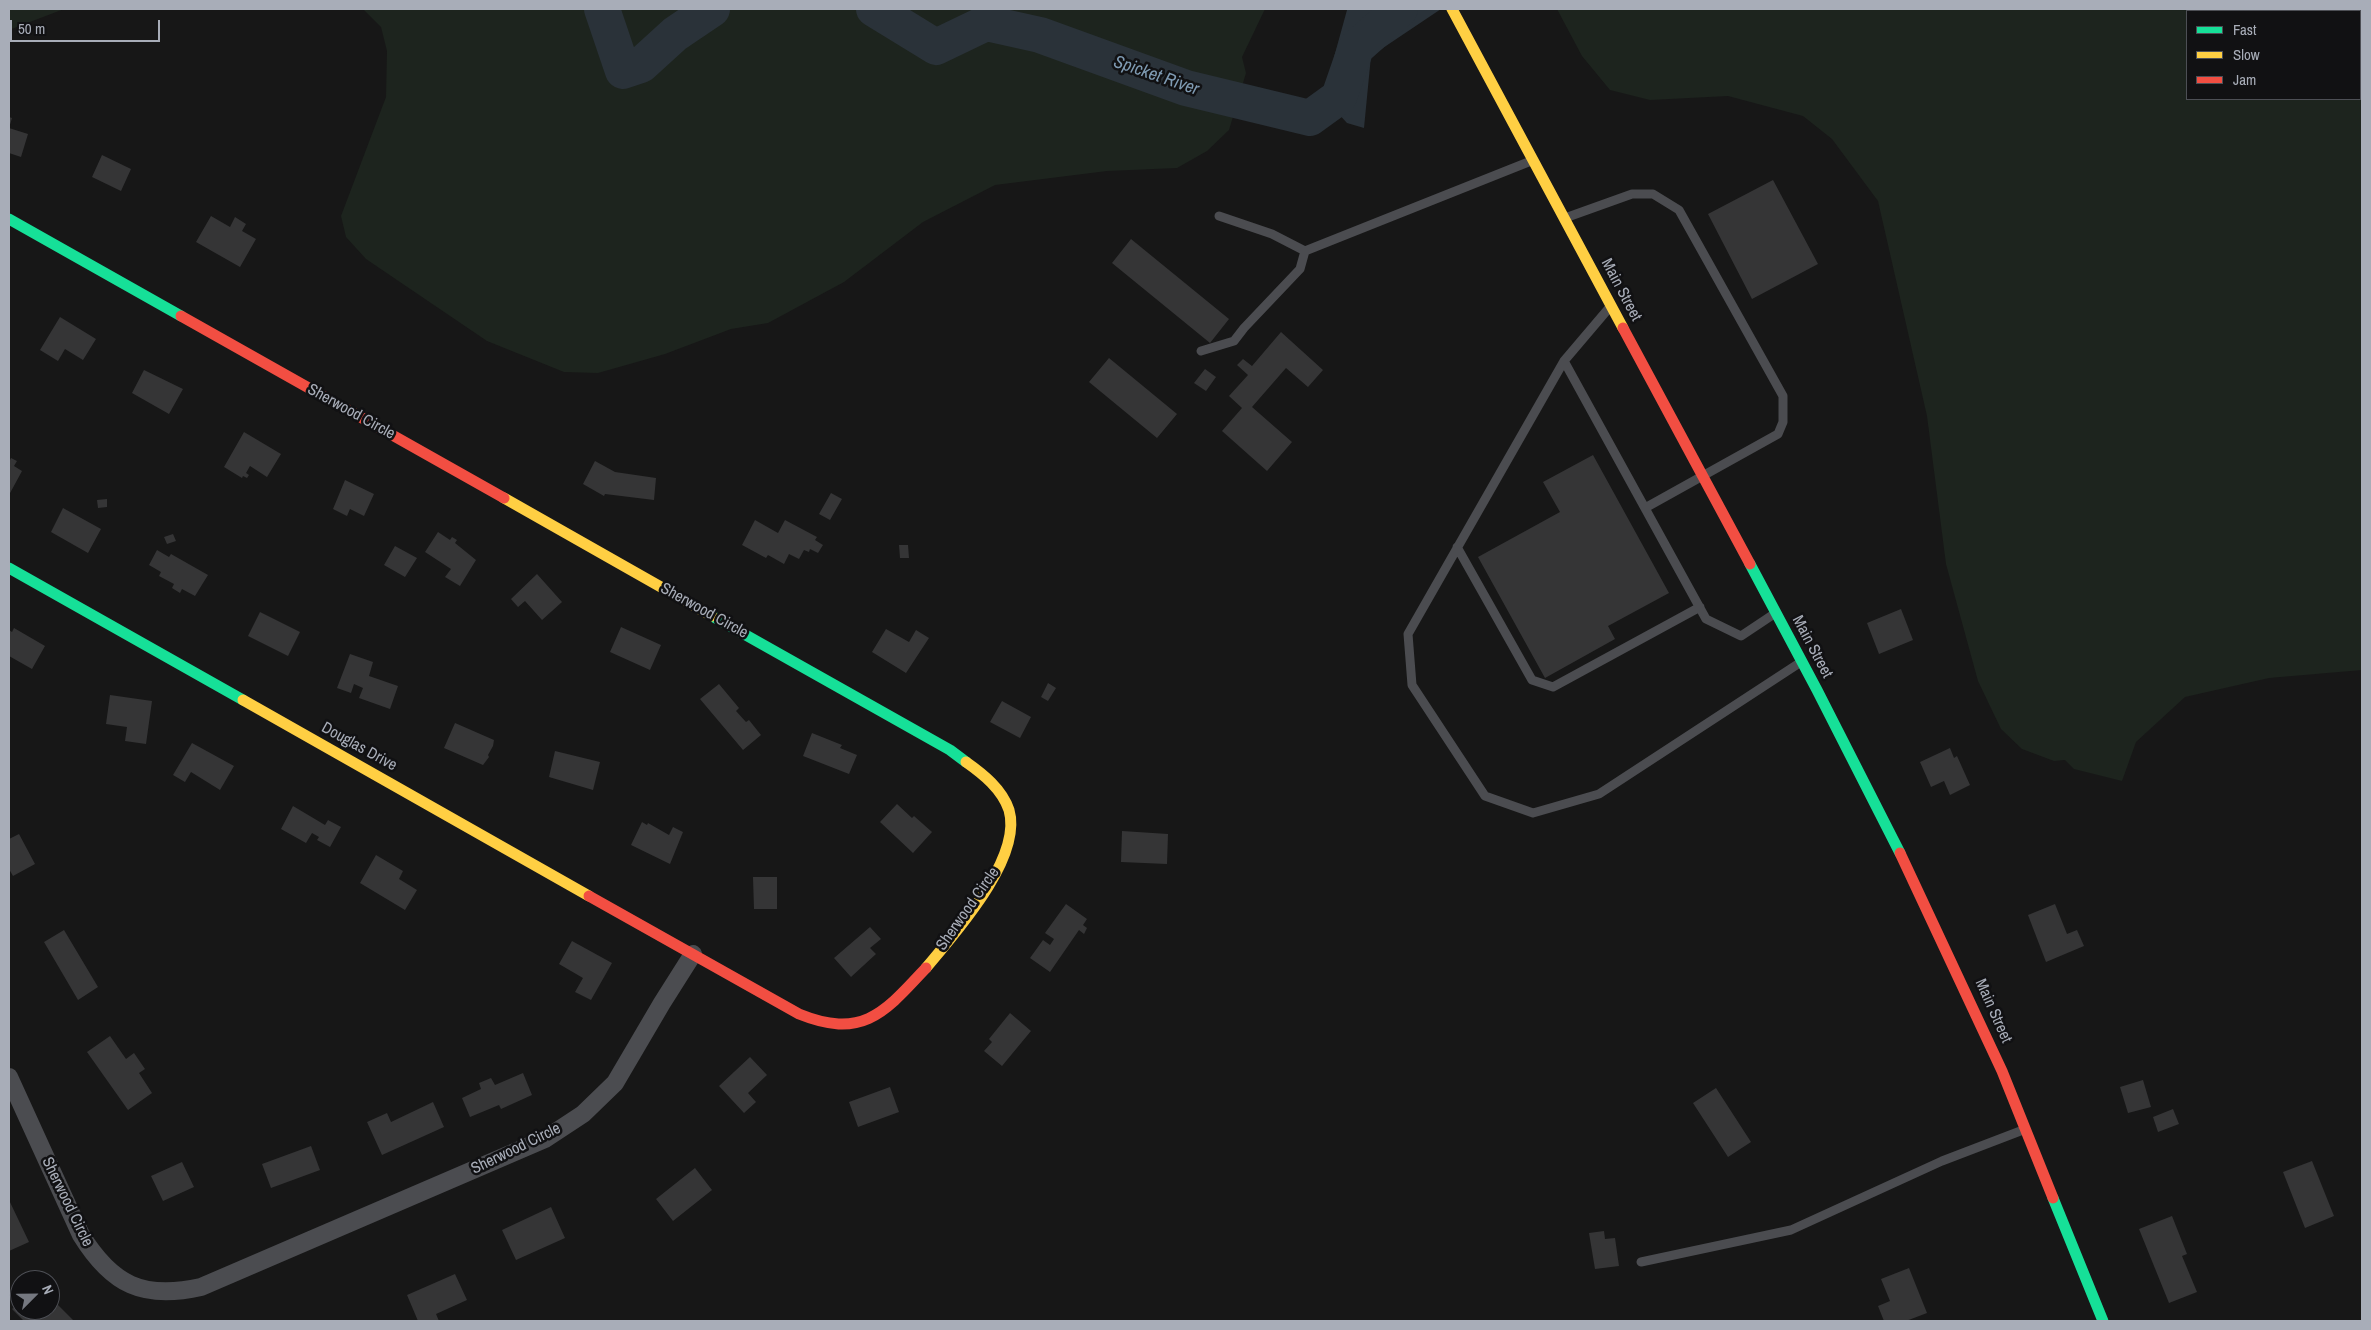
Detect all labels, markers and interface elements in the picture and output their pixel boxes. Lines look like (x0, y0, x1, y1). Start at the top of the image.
scale bar (12, 10, 162, 42)
legend (2186, 10, 2361, 100)
text: 50 m (18, 18, 45, 39)
text: Fast (2233, 19, 2256, 40)
text: Slow (2233, 44, 2260, 65)
water label: Spicket River (1111, 51, 1201, 101)
text: Jam (2233, 69, 2256, 90)
street label: Main Street (1597, 256, 1645, 324)
street label: Sherwood Circle (304, 380, 398, 444)
street label: Sherwood Circle (657, 579, 751, 643)
street label: Main Street (1788, 613, 1836, 681)
street label: Douglas Drive (318, 718, 400, 776)
street label: Sherwood Circle (932, 864, 1004, 954)
street label: Main Street (1970, 976, 2016, 1046)
street label: Sherwood Circle (468, 1119, 564, 1179)
street label: Sherwood Circle (37, 1154, 97, 1250)
north arrow (10, 1270, 60, 1320)
text: N (38, 1282, 58, 1297)

